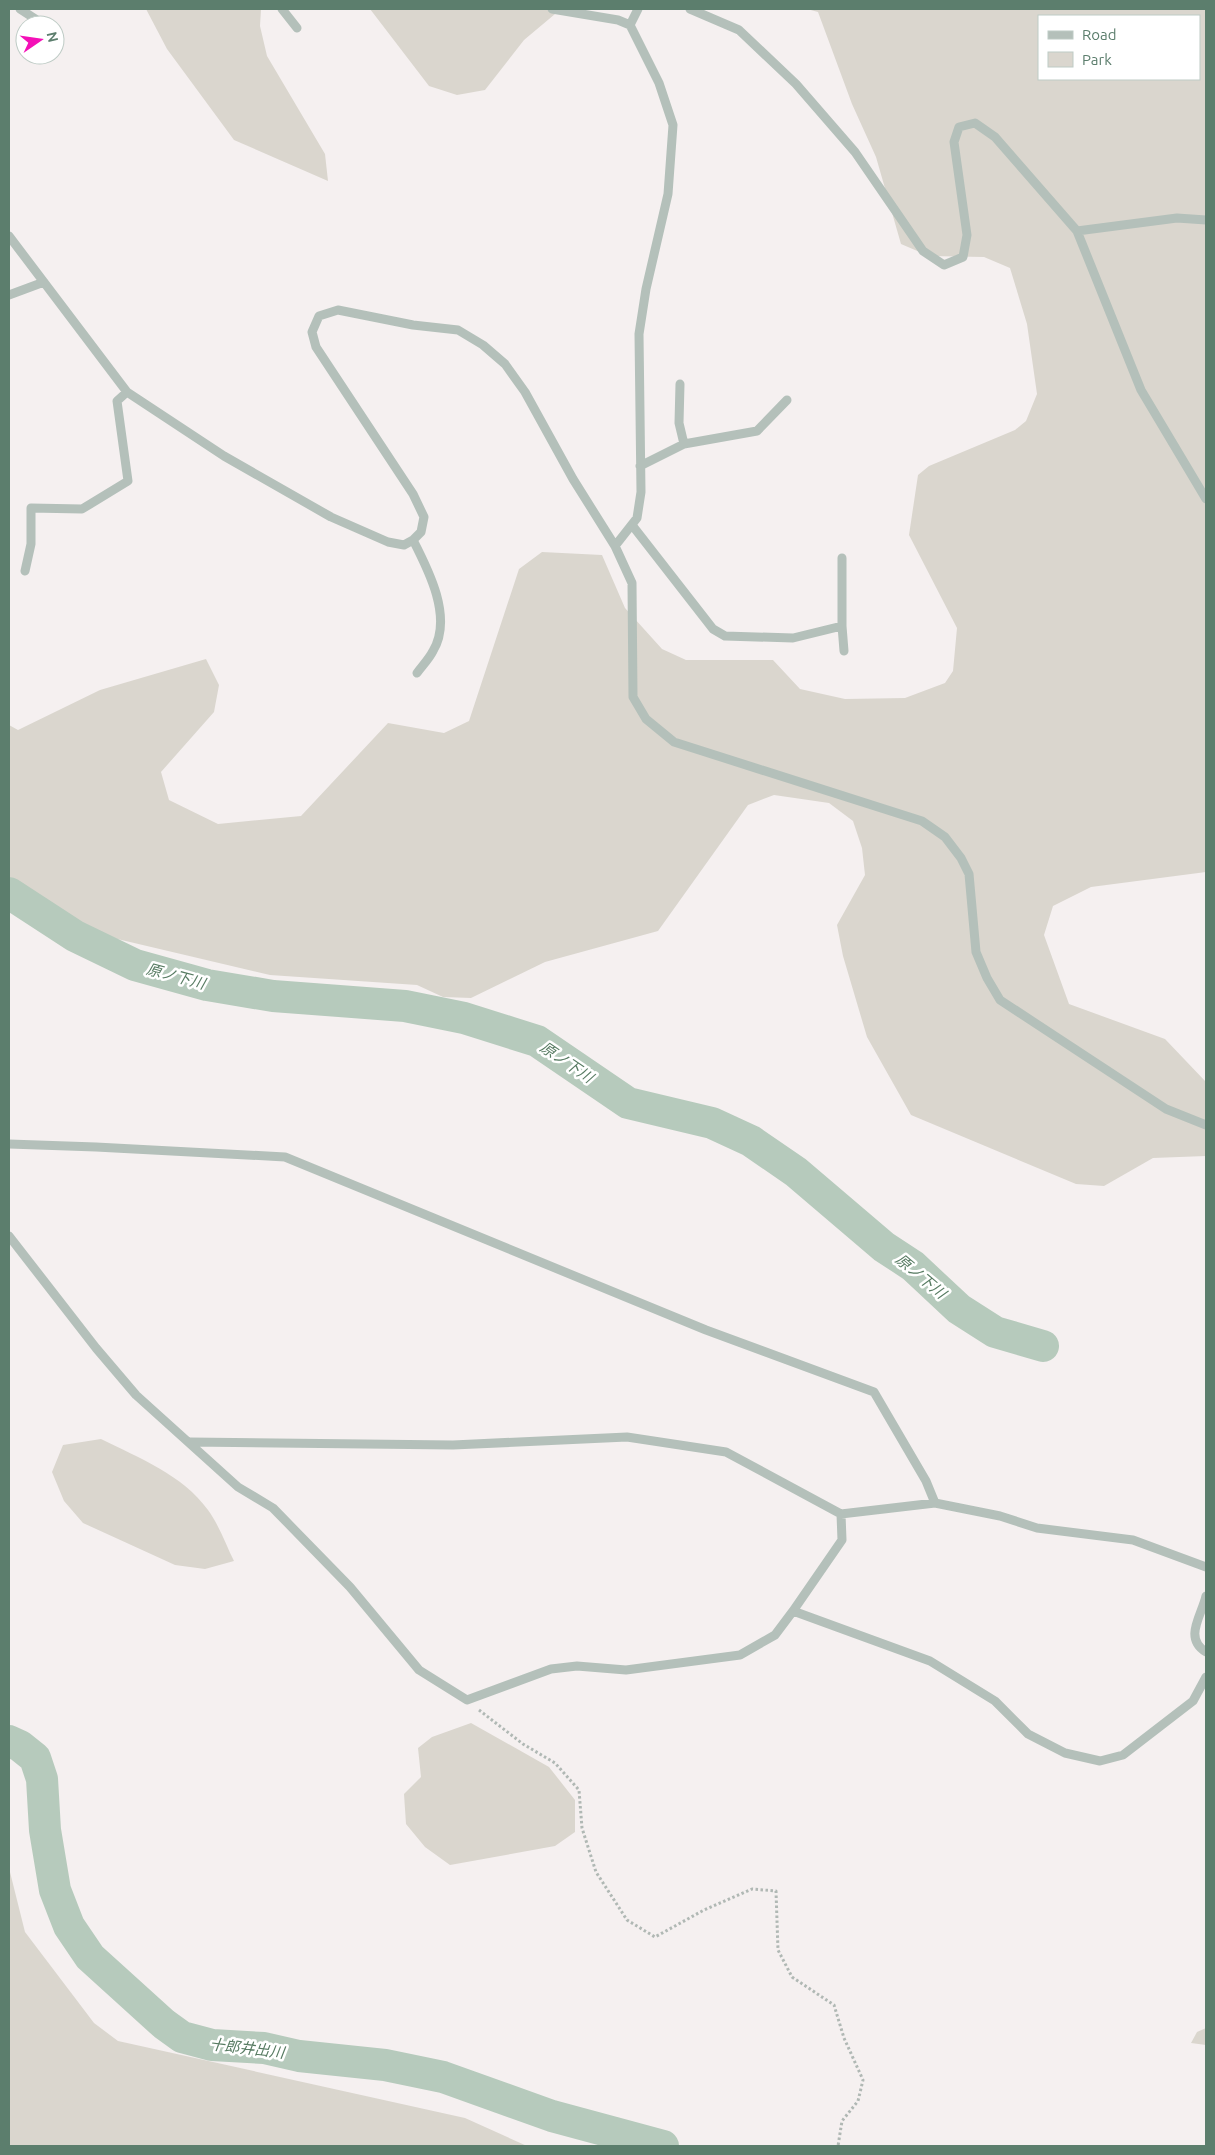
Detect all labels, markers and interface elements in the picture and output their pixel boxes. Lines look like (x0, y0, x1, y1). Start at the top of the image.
north arrow (15, 15, 65, 65)
legend (1038, 15, 1200, 80)
text: Road (1082, 26, 1117, 43)
text: N (44, 30, 62, 44)
text: Park (1082, 51, 1112, 68)
water label: 原ノ下川 (145, 960, 209, 992)
water label: 原ノ下川 (537, 1038, 598, 1087)
water label: 原ノ下川 (893, 1250, 951, 1303)
water label: 十郎井出川 (209, 2035, 287, 2061)

